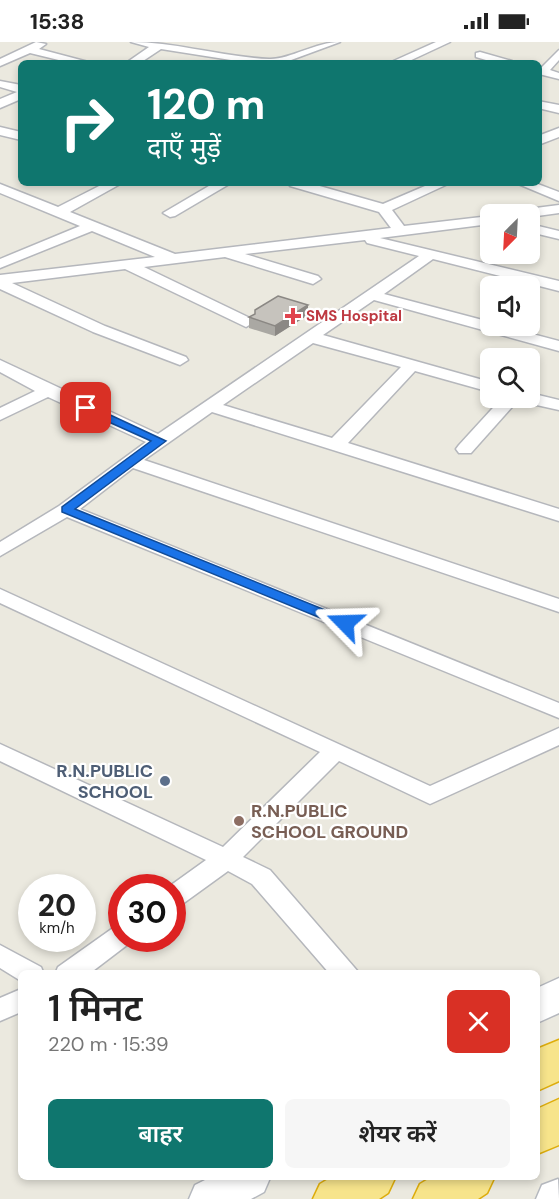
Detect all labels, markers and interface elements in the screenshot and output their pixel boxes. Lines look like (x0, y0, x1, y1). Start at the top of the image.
text: 15:38 (30, 7, 84, 36)
text: 120 m (147, 77, 265, 132)
icon: right (48, 84, 126, 162)
text: दाएँ मुड़ें (147, 130, 221, 165)
north arrow (480, 204, 540, 264)
map controls (480, 204, 540, 408)
button: sound (480, 276, 540, 336)
place label: SMS Hospital (306, 306, 402, 326)
marker: SMS Hospital (284, 307, 302, 325)
button: search (480, 348, 540, 408)
pin (60, 382, 111, 433)
icon: arrive (69, 391, 102, 424)
position arrow (313, 591, 377, 655)
place label: R.N.PUBLIC SCHOOL (56, 759, 153, 804)
marker: R.N.PUBLIC SCHOOL (158, 774, 172, 788)
place label: R.N.PUBLIC SCHOOL GROUND (251, 799, 408, 844)
marker: R.N.PUBLIC SCHOOL GROUND (232, 814, 246, 828)
speed limit sign: 30 (108, 874, 186, 952)
text: 20 (38, 886, 76, 925)
text: km/h (39, 918, 75, 938)
text: 1 मिनट (48, 985, 142, 1032)
button: close (447, 990, 510, 1053)
text: 220 m · 15:39 (48, 1031, 169, 1057)
button: बाहर (48, 1099, 273, 1168)
button: शेयर करें (285, 1099, 510, 1168)

